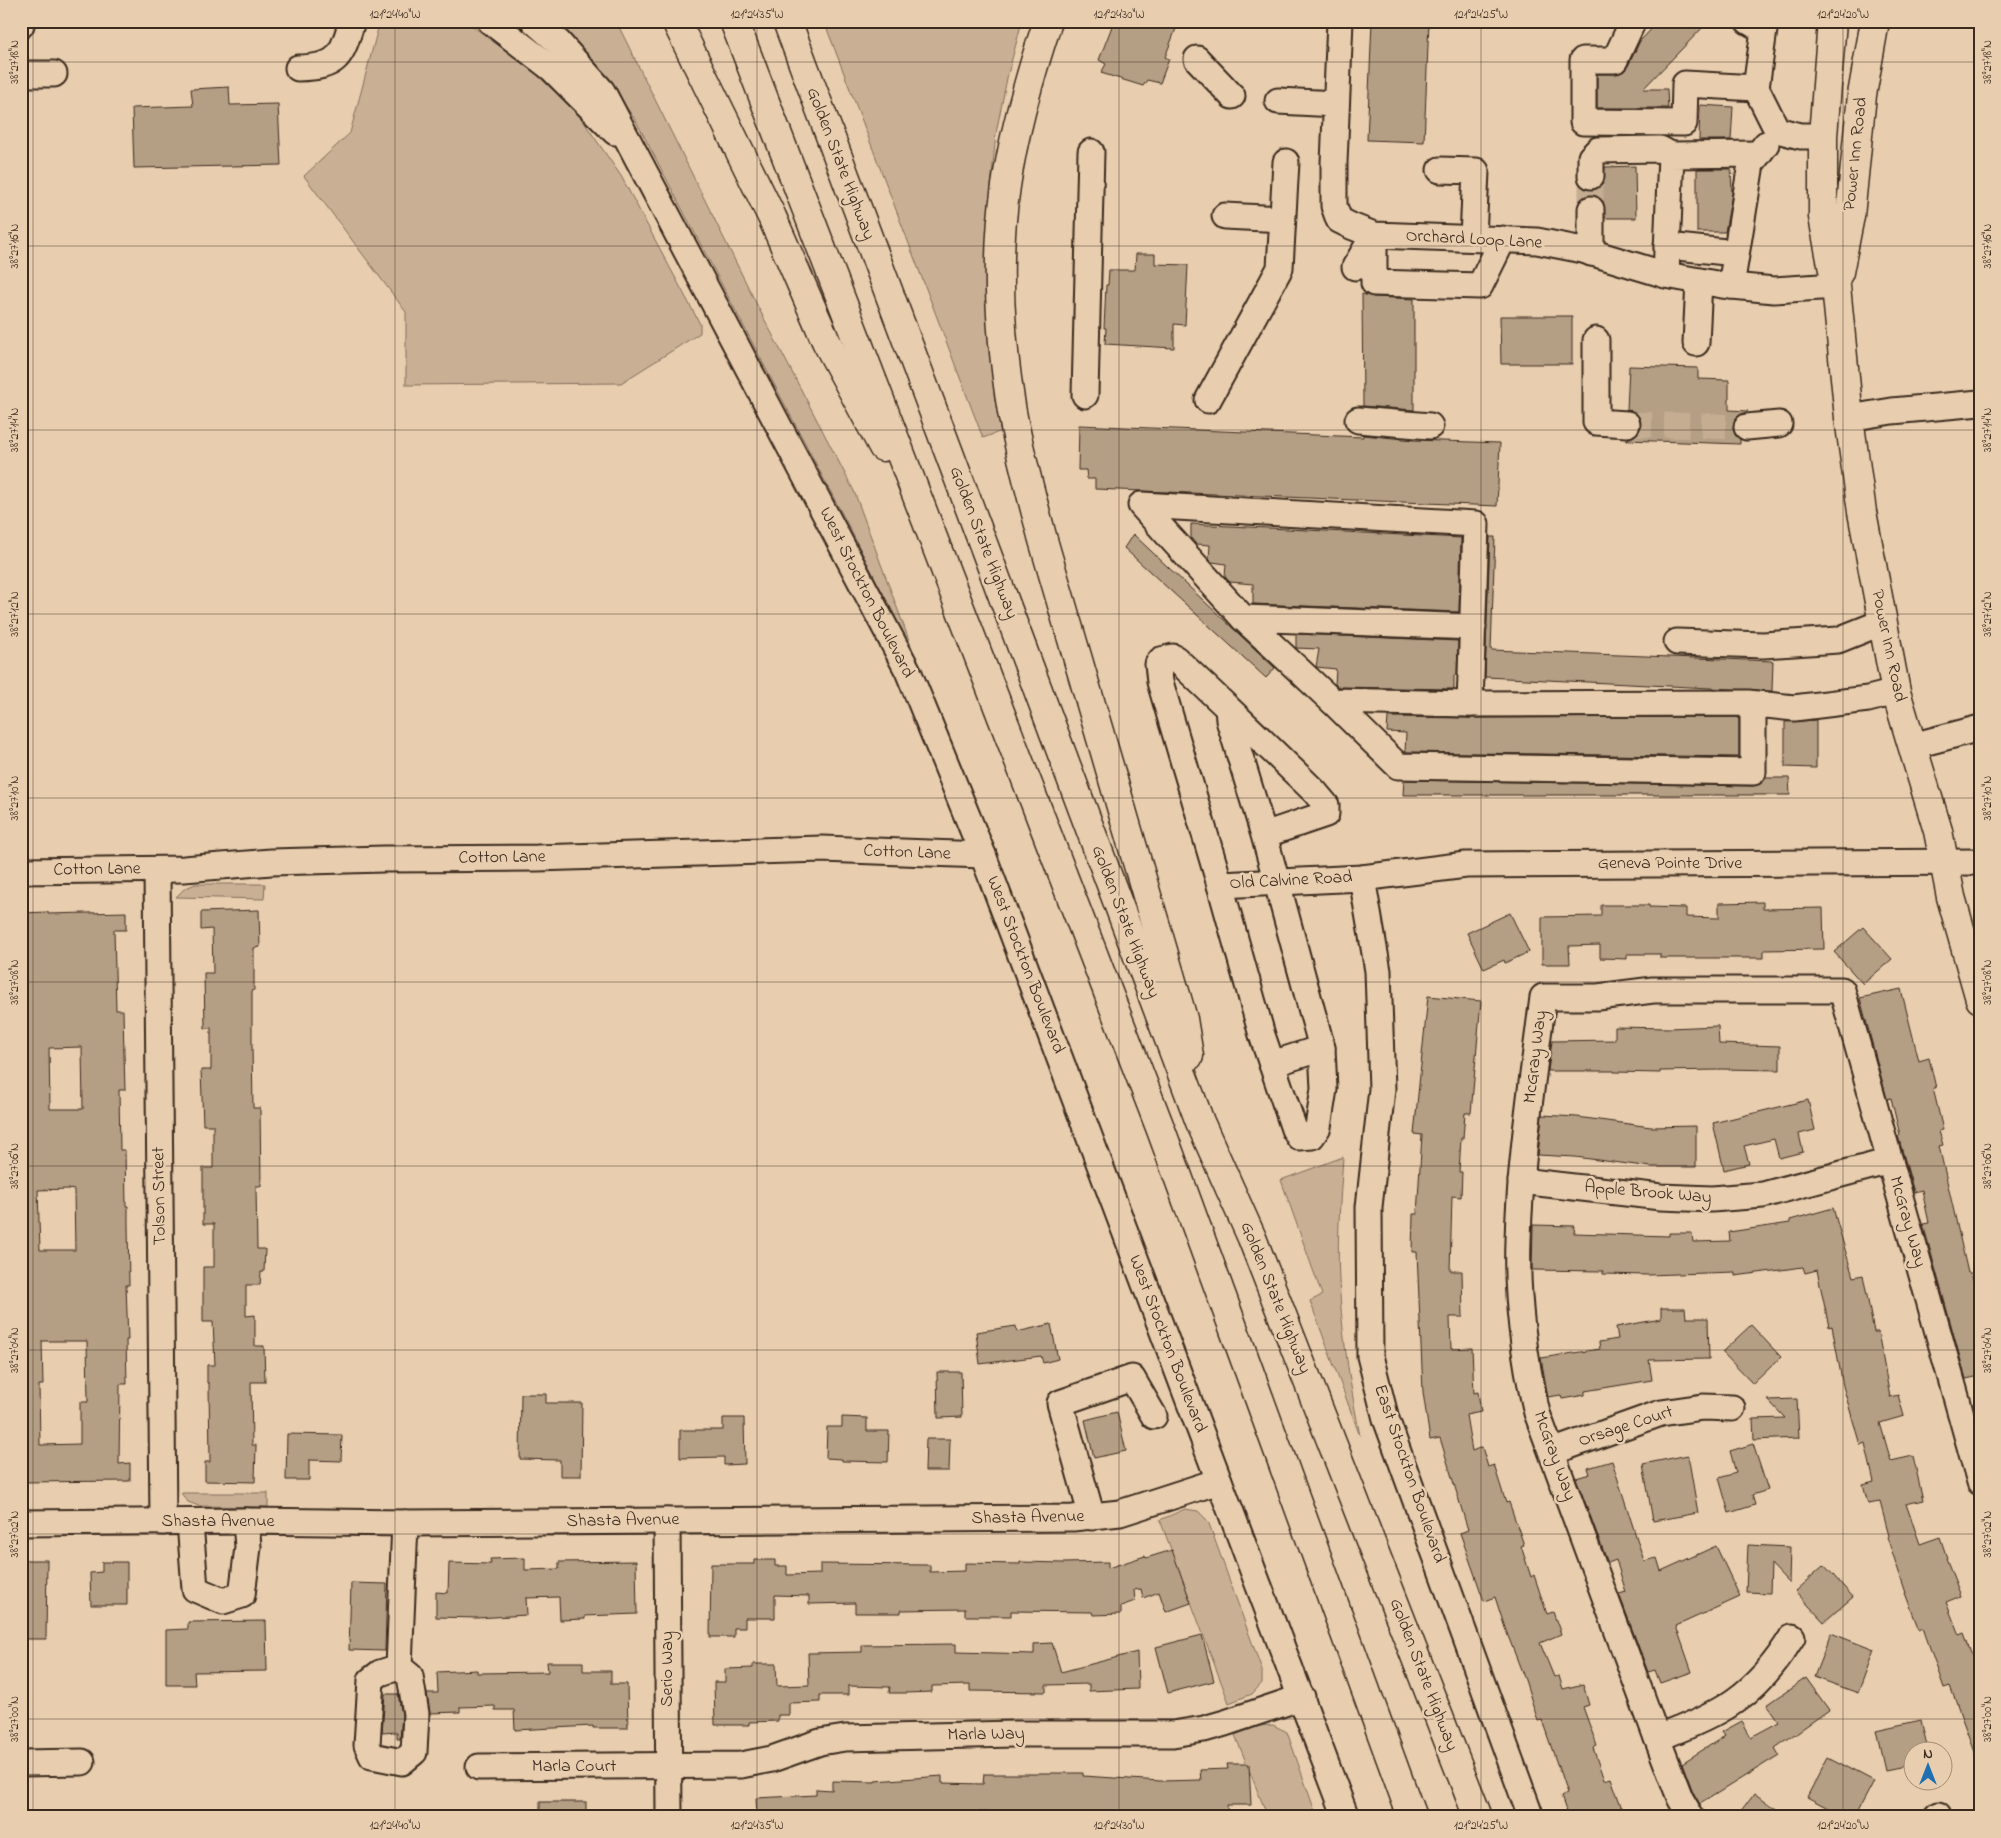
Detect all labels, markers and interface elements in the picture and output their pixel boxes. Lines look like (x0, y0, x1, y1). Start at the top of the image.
text: 121°24'40"W (369, 6, 421, 24)
text: 121°24'35"W (731, 6, 783, 24)
text: 121°24'30"W (1093, 6, 1145, 24)
text: 121°24'25"W (1454, 6, 1508, 24)
text: 121°24'20"W (1817, 6, 1869, 24)
text: 38°27'18"N (6, 40, 24, 84)
text: 38°27'18"N (1979, 40, 1997, 84)
street label: Golden State Highway (798, 84, 881, 245)
street label: Power Inn Road (1837, 96, 1875, 212)
street label: Orchard Loop Lane (1405, 223, 1544, 257)
text: 38°27'16"N (6, 224, 24, 268)
text: 38°27'16"N (1979, 224, 1997, 268)
text: 38°27'14"N (6, 408, 24, 452)
text: 38°27'14"N (1979, 408, 1997, 452)
street label: Golden State Highway (941, 463, 1024, 624)
street label: West Stockton Boulevard (812, 503, 920, 683)
street label: Power Inn Road (1863, 587, 1913, 705)
text: 38°27'12"N (6, 591, 24, 637)
text: 38°27'12"N (1979, 591, 1997, 637)
text: 38°27'10"N (6, 776, 24, 820)
text: 38°27'10"N (1979, 776, 1997, 820)
street label: Cotton Lane (863, 838, 952, 868)
street label: Golden State Highway (1083, 842, 1166, 1003)
street label: Cotton Lane (458, 844, 547, 872)
street label: Geneva Pointe Drive (1598, 851, 1743, 877)
street label: Cotton Lane (53, 856, 142, 884)
street label: Old Calvine Road (1229, 865, 1353, 897)
street label: West Stockton Boulevard (979, 872, 1071, 1058)
text: 38°27'08"N (6, 959, 24, 1005)
text: 38°27'08"N (1979, 959, 1997, 1005)
street label: McGray Way (1517, 1009, 1555, 1105)
text: 38°27'06"N (6, 1143, 24, 1189)
text: 38°27'06"N (1979, 1143, 1997, 1189)
street label: Tolson Street (146, 1146, 174, 1246)
street label: McGray Way (1882, 1173, 1932, 1271)
street label: Apple Brook Way (1583, 1174, 1713, 1212)
street label: Golden State Highway (1232, 1218, 1317, 1378)
street label: West Stockton Boulevard (1121, 1251, 1213, 1437)
text: 38°27'04"N (6, 1327, 24, 1373)
text: 38°27'04"N (1979, 1327, 1997, 1373)
street label: East Stockton Boulevard (1366, 1381, 1452, 1567)
street label: Orsage Court (1575, 1399, 1677, 1455)
street label: McGray Way (1526, 1408, 1582, 1504)
street label: Shasta Avenue (971, 1504, 1086, 1532)
street label: Shasta Avenue (566, 1507, 681, 1535)
street label: Shasta Avenue (161, 1509, 275, 1535)
text: 38°27'02"N (6, 1511, 24, 1557)
text: 38°27'02"N (1979, 1511, 1997, 1557)
street label: Golden State Highway (1381, 1595, 1464, 1756)
street label: Serio Way (655, 1631, 681, 1707)
text: 38°27'00"N (6, 1696, 24, 1742)
text: 38°27'00"N (1979, 1696, 1997, 1742)
street label: Marla Way (947, 1721, 1025, 1749)
north arrow (1904, 1740, 1954, 1790)
text: N (1923, 1744, 1933, 1765)
street label: Marla Court (532, 1754, 616, 1780)
text: 121°24'40"W (369, 1817, 421, 1835)
text: 121°24'35"W (731, 1817, 783, 1835)
text: 121°24'30"W (1093, 1817, 1145, 1835)
text: 121°24'25"W (1454, 1817, 1508, 1835)
text: 121°24'20"W (1817, 1817, 1869, 1835)

